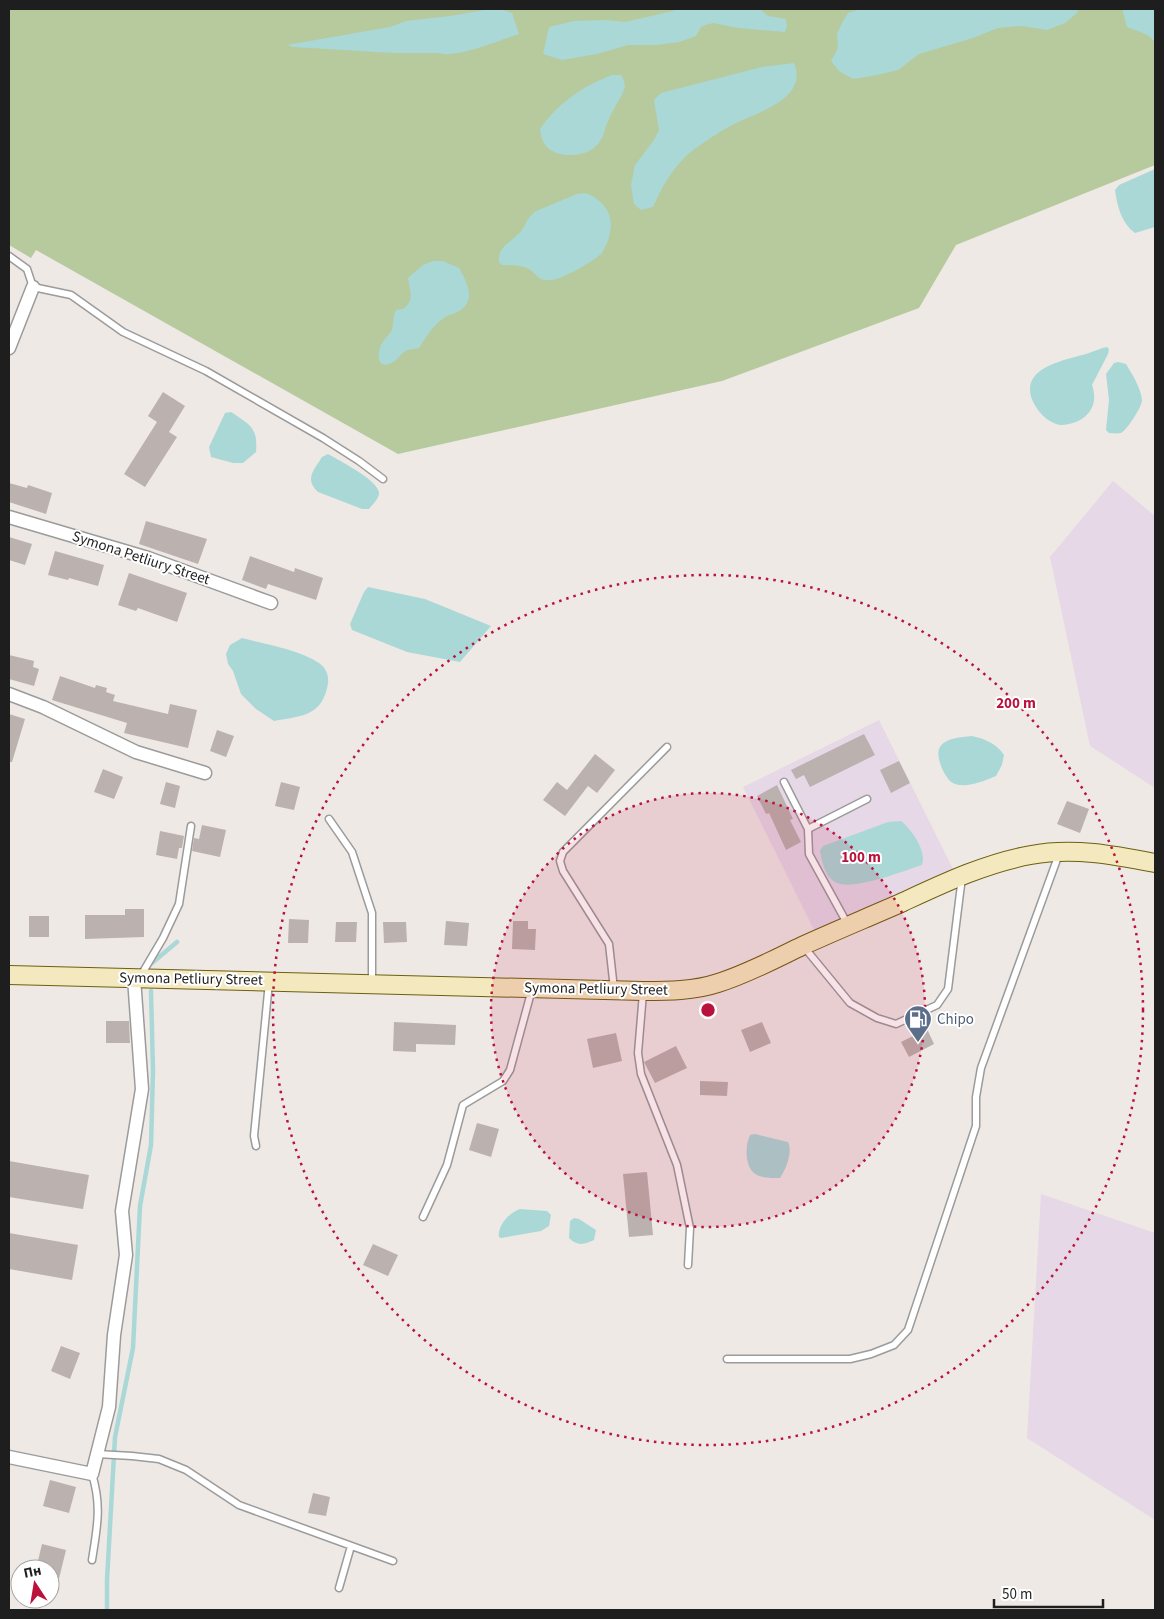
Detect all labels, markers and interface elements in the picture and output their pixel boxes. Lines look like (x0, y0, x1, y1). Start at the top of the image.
street label: Symona Petliury Street (69, 526, 213, 590)
text: 200 m (996, 693, 1036, 714)
text: 100 m (841, 847, 881, 868)
street label: Symona Petliury Street (119, 967, 263, 991)
street label: Symona Petliury Street (524, 977, 668, 1001)
centre of rings (699, 1001, 717, 1019)
fuel station icon: Chipo (903, 1004, 933, 1043)
place label: Chipo (937, 1009, 974, 1030)
north arrow (10, 1559, 60, 1609)
text: Пн (22, 1561, 43, 1584)
scale bar (994, 1576, 1103, 1608)
text: 50 m (1002, 1584, 1032, 1605)

